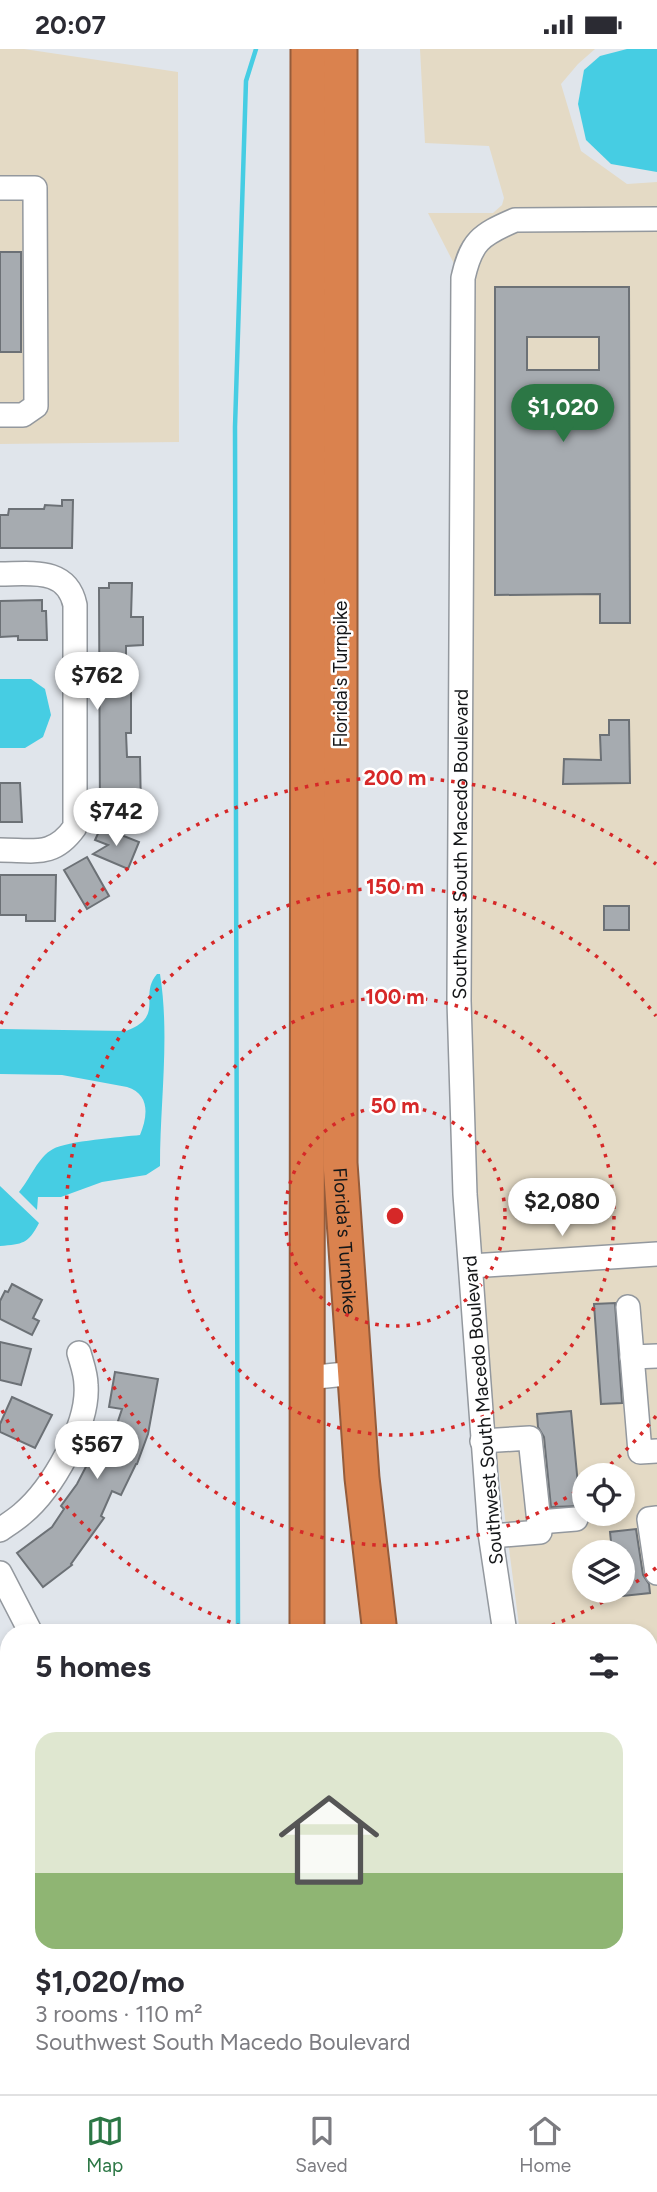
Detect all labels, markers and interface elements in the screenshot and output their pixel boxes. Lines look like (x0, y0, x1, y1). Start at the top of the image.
text: 20:07 (35, 9, 106, 41)
pin: $1,020 (506, 385, 620, 444)
text: $1,020 (527, 393, 599, 421)
street label: Florida's Turnpike (329, 601, 352, 747)
pin: $762 (56, 653, 138, 712)
text: $762 (71, 661, 123, 689)
street label: Southwest South Macedo Boulevard (448, 689, 472, 999)
text: 200 m (364, 765, 426, 790)
pin: $742 (75, 789, 157, 848)
text: $742 (89, 797, 143, 825)
text: 150 m (366, 874, 424, 899)
text: 100 m (365, 984, 425, 1009)
text: 50 m (370, 1093, 420, 1118)
street label: Florida's Turnpike (329, 1167, 362, 1315)
pin: $2,080 (505, 1179, 619, 1238)
text: $2,080 (524, 1187, 600, 1215)
centre of rings (383, 1204, 407, 1228)
street label: Southwest South Macedo Boulevard (458, 1254, 508, 1566)
pin: $567 (56, 1421, 138, 1481)
text: $567 (71, 1430, 123, 1458)
map controls (572, 1463, 635, 1603)
button: locate (572, 1463, 635, 1526)
button: layers (572, 1540, 635, 1603)
icon: filters (585, 1647, 623, 1685)
text: 5 homes (35, 1648, 151, 1685)
icon: home (266, 1777, 392, 1903)
text: $1,020/mo (35, 1963, 185, 2000)
text: 3 rooms · 110 m² (35, 2000, 202, 2028)
text: Southwest South Macedo Boulevard (35, 2028, 410, 2056)
tab: Map (86, 2112, 124, 2177)
tab: Saved (295, 2112, 348, 2177)
tab: Home (519, 2112, 571, 2177)

